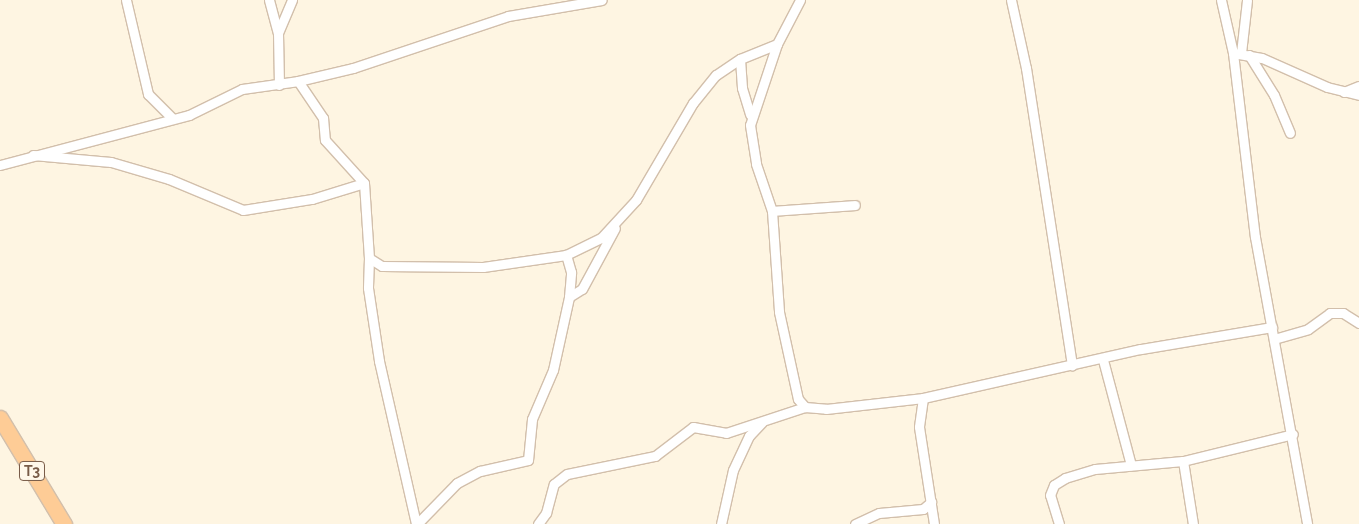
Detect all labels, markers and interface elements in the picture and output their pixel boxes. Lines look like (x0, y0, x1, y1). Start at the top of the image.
road number: T3 (18, 460, 46, 482)

